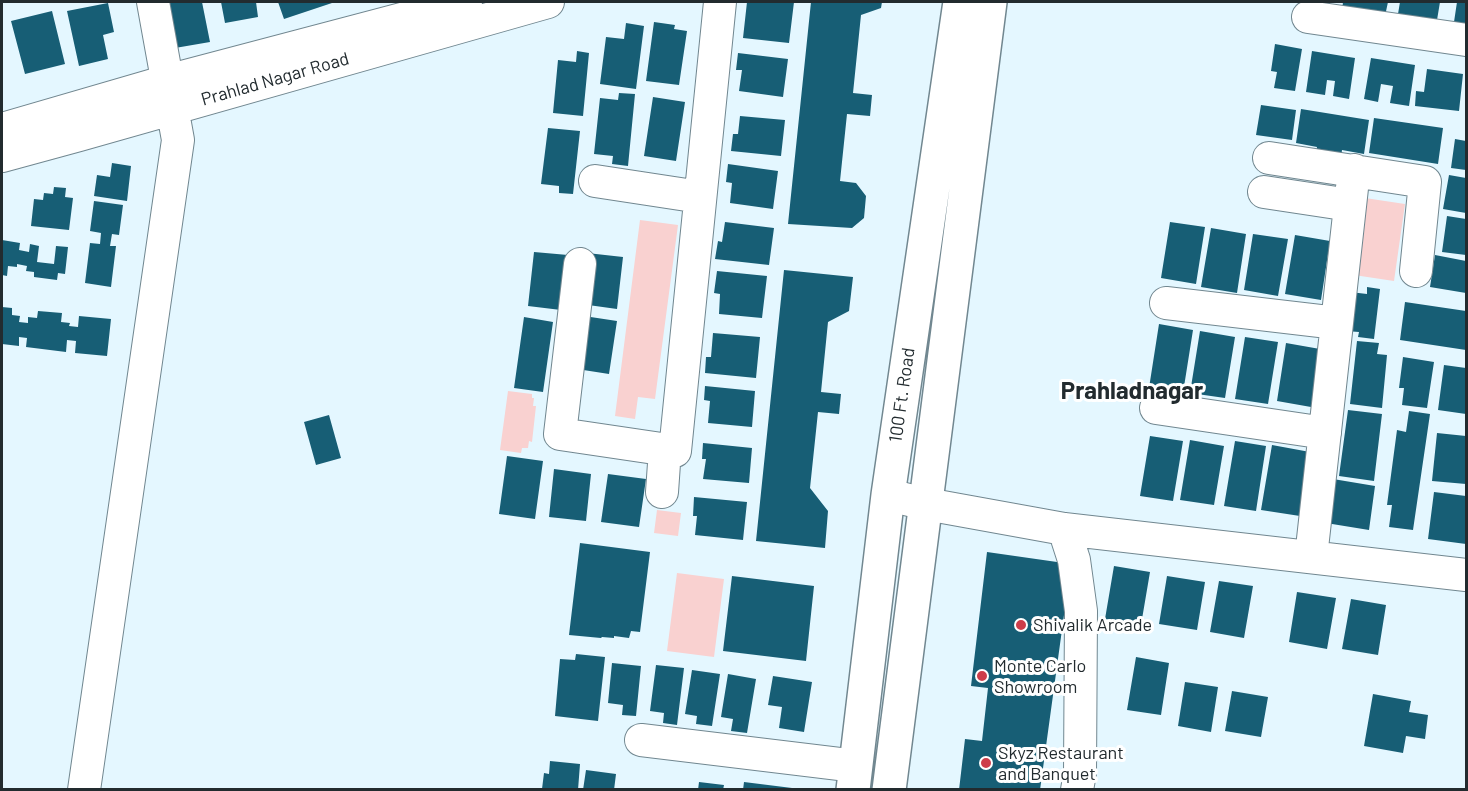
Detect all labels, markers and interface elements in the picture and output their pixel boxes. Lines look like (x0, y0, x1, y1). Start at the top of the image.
street label: Prahlad Nagar Road (198, 48, 352, 110)
street label: 100 Ft. Road (885, 346, 919, 444)
district label: Prahladnagar (1061, 377, 1203, 405)
place label: Shivalik Arcade (1033, 614, 1152, 636)
marker: Shivalik Arcade (1014, 618, 1028, 632)
place label: Monte Carlo Showroom (994, 655, 1086, 698)
marker: Monte Carlo Showroom (975, 669, 989, 683)
place label: Skyz Restaurant and Banquet (998, 742, 1124, 784)
marker: Skyz Restaurant and Banquet (979, 756, 993, 770)

